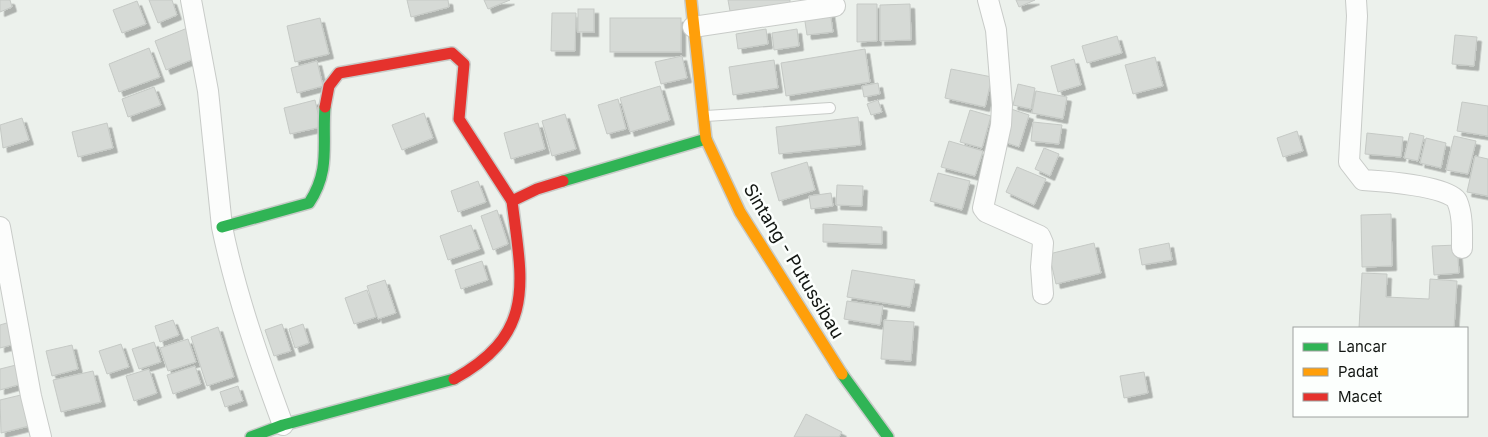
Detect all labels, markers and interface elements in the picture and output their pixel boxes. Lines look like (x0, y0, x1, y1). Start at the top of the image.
street label: Sintang - Putussibau (739, 180, 849, 342)
legend (1293, 327, 1468, 417)
text: Lancar (1338, 337, 1387, 356)
text: Padat (1338, 362, 1379, 381)
text: Macet (1338, 387, 1382, 406)

